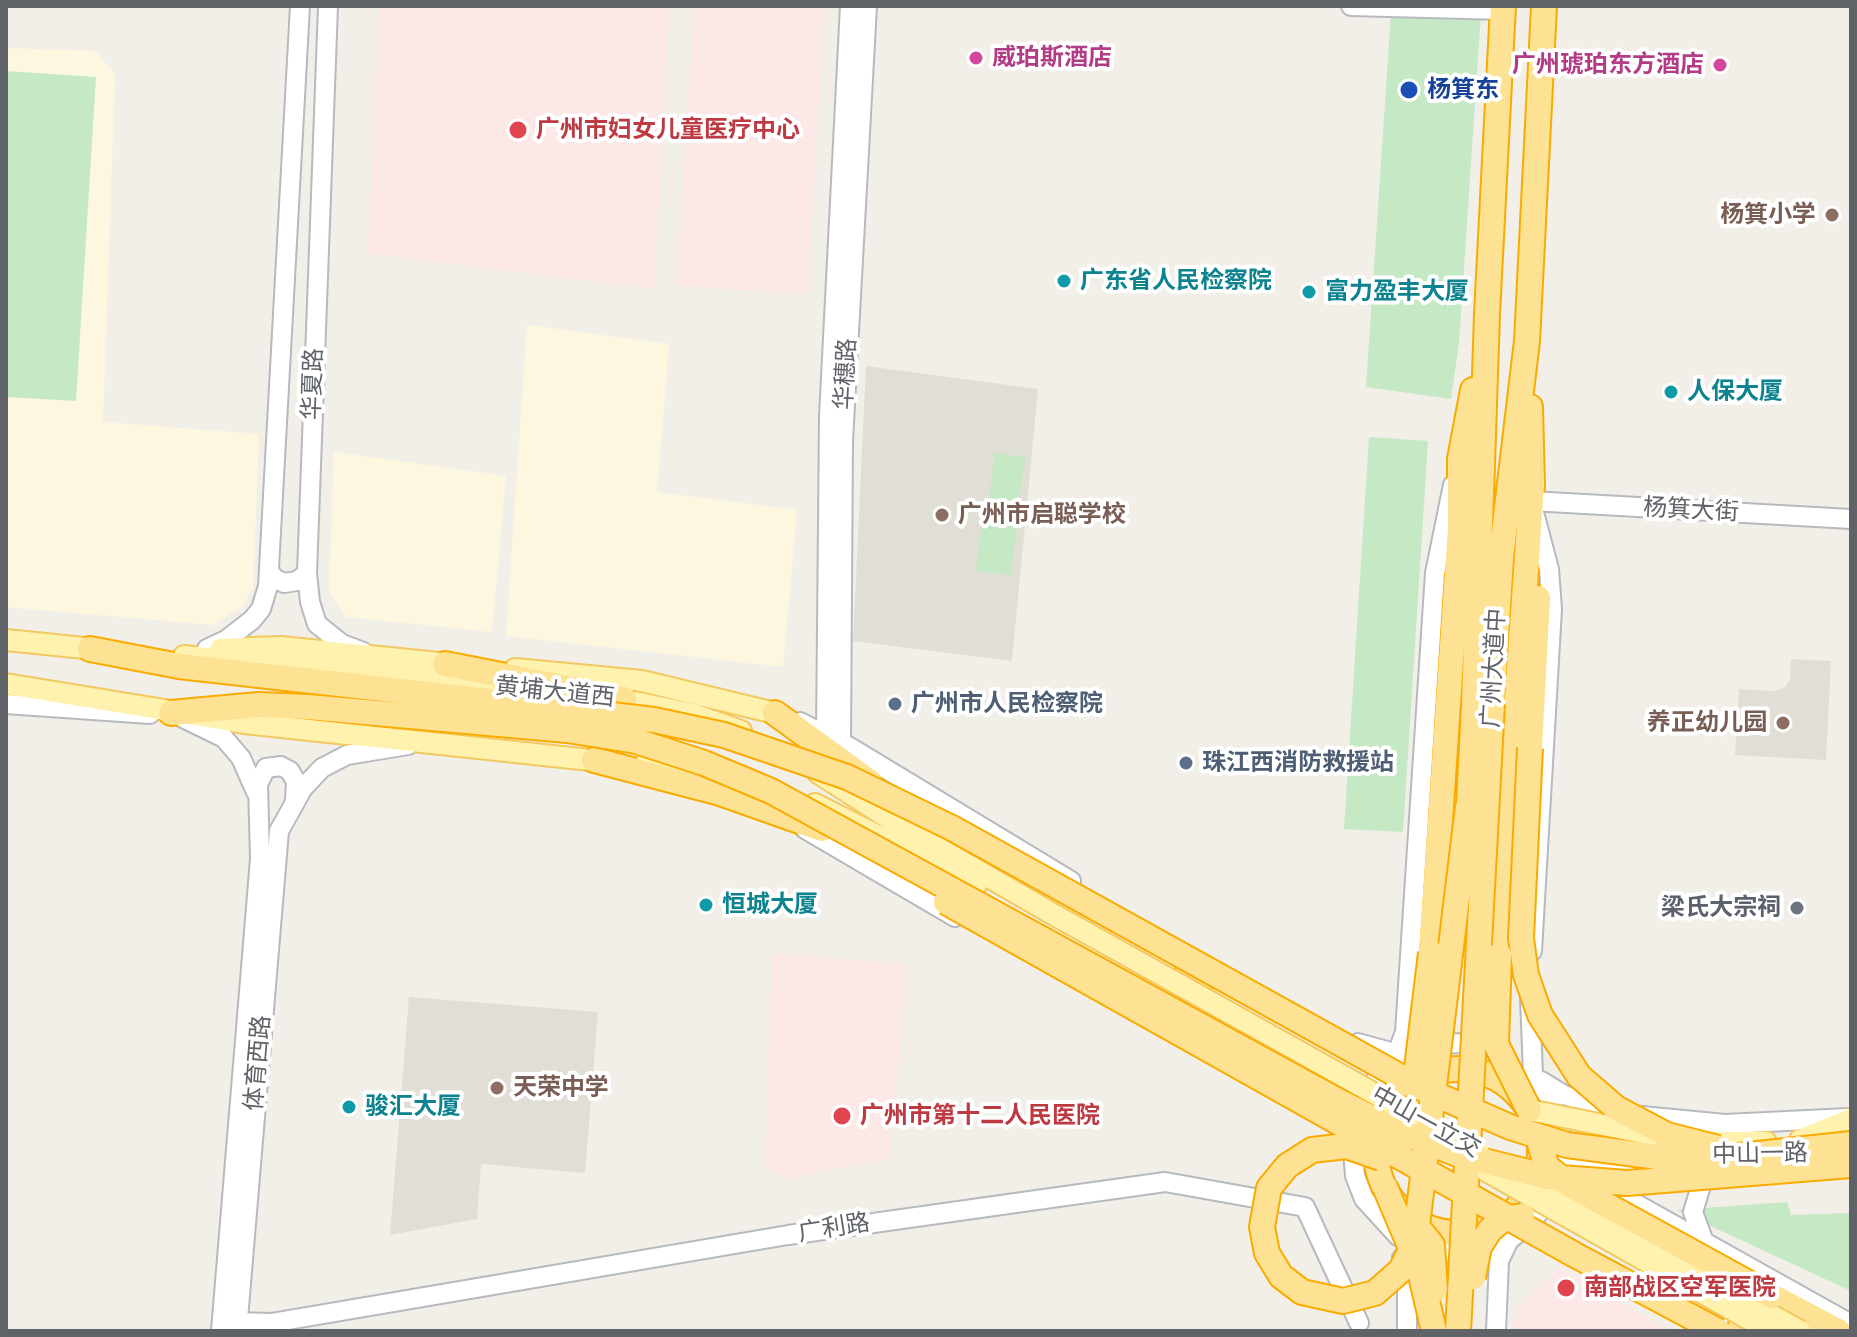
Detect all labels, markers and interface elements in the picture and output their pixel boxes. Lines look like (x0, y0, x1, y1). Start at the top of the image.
place label: 威珀斯酒店 (992, 44, 1112, 72)
marker: 威珀斯酒店 (967, 49, 985, 67)
place label: 广州琥珀东方酒店 (1512, 51, 1704, 79)
marker: 广州琥珀东方酒店 (1711, 56, 1729, 74)
place label: 杨箕东 (1427, 76, 1499, 104)
marker: 杨箕东 (1398, 79, 1420, 101)
place label: 广州市妇女儿童医疗中心 (536, 116, 800, 144)
marker: 广州市妇女儿童医疗中心 (507, 119, 529, 141)
place label: 杨箕小学 (1720, 201, 1816, 229)
marker: 杨箕小学 (1823, 206, 1841, 224)
place label: 广东省人民检察院 (1080, 267, 1272, 295)
marker: 广东省人民检察院 (1055, 272, 1073, 290)
place label: 富力盈丰大厦 (1325, 278, 1469, 306)
marker: 富力盈丰大厦 (1300, 283, 1318, 301)
street label: 华穗路 (830, 337, 862, 411)
street label: 华夏路 (297, 348, 329, 420)
place label: 人保大厦 (1687, 378, 1783, 406)
marker: 人保大厦 (1662, 383, 1680, 401)
street label: 杨箕大街 (1642, 493, 1740, 527)
place label: 广州市启聪学校 (958, 501, 1126, 529)
marker: 广州市启聪学校 (933, 506, 951, 524)
street label: 广州大道中 (1476, 607, 1512, 729)
street label: 黄埔大道西 (494, 671, 616, 713)
place label: 广州市人民检察院 (911, 690, 1103, 718)
marker: 广州市人民检察院 (886, 695, 904, 713)
place label: 养正幼儿园 (1647, 709, 1767, 737)
marker: 养正幼儿园 (1774, 714, 1792, 732)
place label: 珠江西消防救援站 (1202, 749, 1394, 777)
marker: 珠江西消防救援站 (1177, 754, 1195, 772)
place label: 恒城大厦 (722, 891, 818, 919)
place label: 梁氏大宗祠 (1661, 894, 1781, 922)
marker: 恒城大厦 (697, 896, 715, 914)
marker: 梁氏大宗祠 (1788, 899, 1806, 917)
street label: 体育西路 (239, 1014, 277, 1112)
place label: 天荣中学 (513, 1074, 609, 1102)
marker: 天荣中学 (488, 1079, 506, 1097)
street label: 中山一立交 (1367, 1080, 1485, 1164)
place label: 骏汇大厦 (365, 1093, 461, 1121)
marker: 骏汇大厦 (340, 1098, 358, 1116)
place label: 广州市第十二人民医院 (860, 1102, 1100, 1130)
marker: 广州市第十二人民医院 (831, 1105, 853, 1127)
street label: 中山一路 (1712, 1139, 1808, 1169)
street label: 广利路 (796, 1208, 872, 1248)
place label: 南部战区空军医院 (1584, 1274, 1776, 1302)
marker: 南部战区空军医院 (1555, 1277, 1577, 1299)

